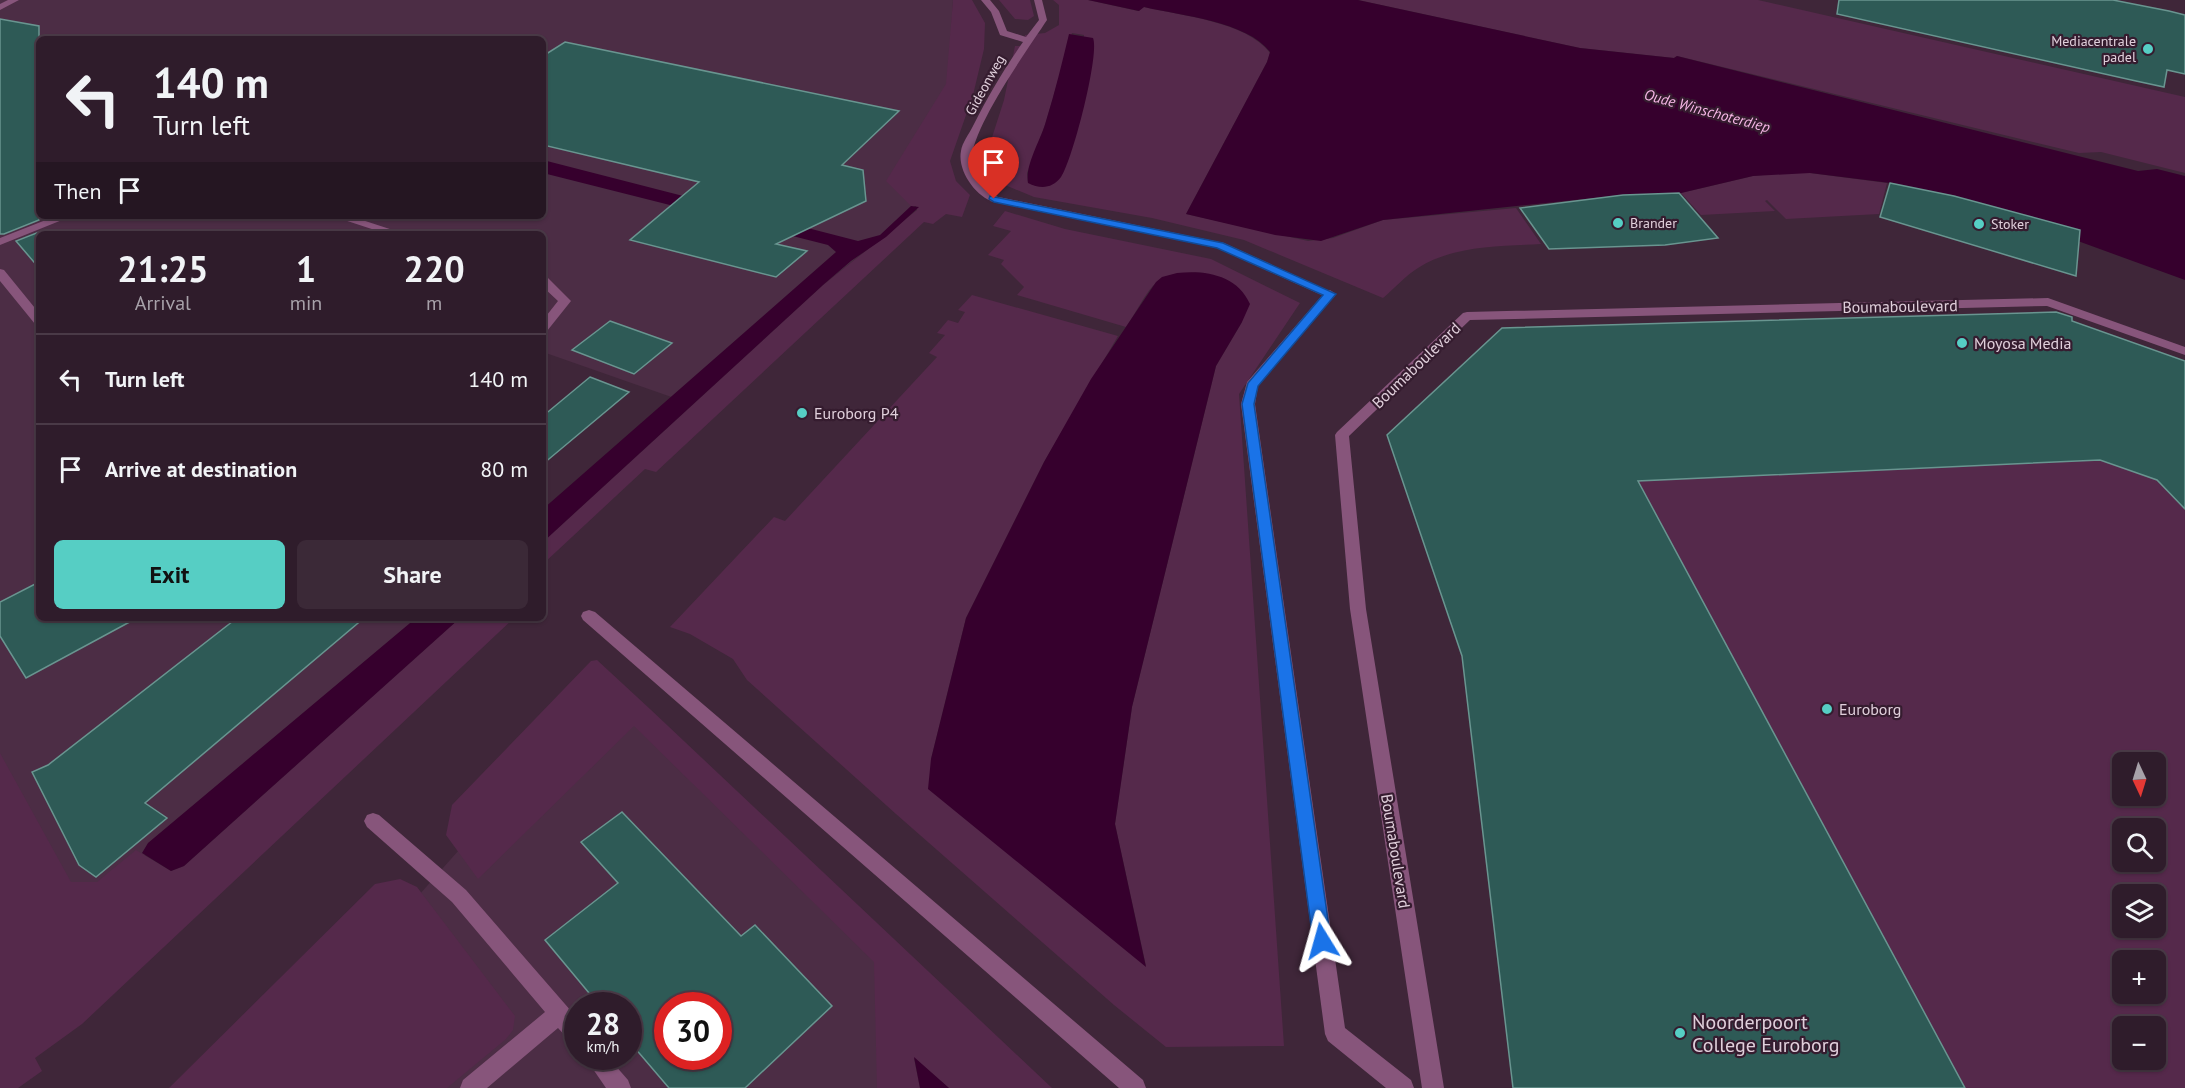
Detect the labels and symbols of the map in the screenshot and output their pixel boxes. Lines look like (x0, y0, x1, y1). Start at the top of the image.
place label: Mediacentrale padel (2051, 32, 2136, 66)
marker: Mediacentrale padel (2141, 42, 2155, 56)
street label: Gideonweg (961, 52, 1009, 118)
water label: Oude Winschoterdiep (1642, 85, 1773, 137)
pin (968, 137, 1019, 199)
place label: Brander (1630, 214, 1677, 232)
place label: Stoker (1991, 215, 2029, 233)
marker: Brander (1611, 216, 1625, 230)
marker: Stoker (1972, 217, 1986, 231)
street label: Boumaboulevard (1842, 295, 1958, 317)
street label: Boumaboulevard (1368, 318, 1464, 412)
place label: Moyosa Media (1974, 333, 2071, 353)
marker: Moyosa Media (1955, 336, 1969, 350)
place label: Euroborg P4 (814, 403, 899, 423)
marker: Euroborg P4 (795, 406, 809, 420)
place label: Euroborg (1839, 699, 1901, 719)
marker: Euroborg (1820, 702, 1834, 716)
north arrow (2112, 752, 2166, 806)
street label: Boumaboulevard (1377, 792, 1415, 910)
position arrow (1290, 909, 1354, 973)
speed limit sign: 30 (654, 992, 732, 1070)
place label: Noorderpoort College Euroborg (1692, 1009, 1839, 1058)
marker: Noorderpoort College Euroborg (1673, 1026, 1687, 1040)

